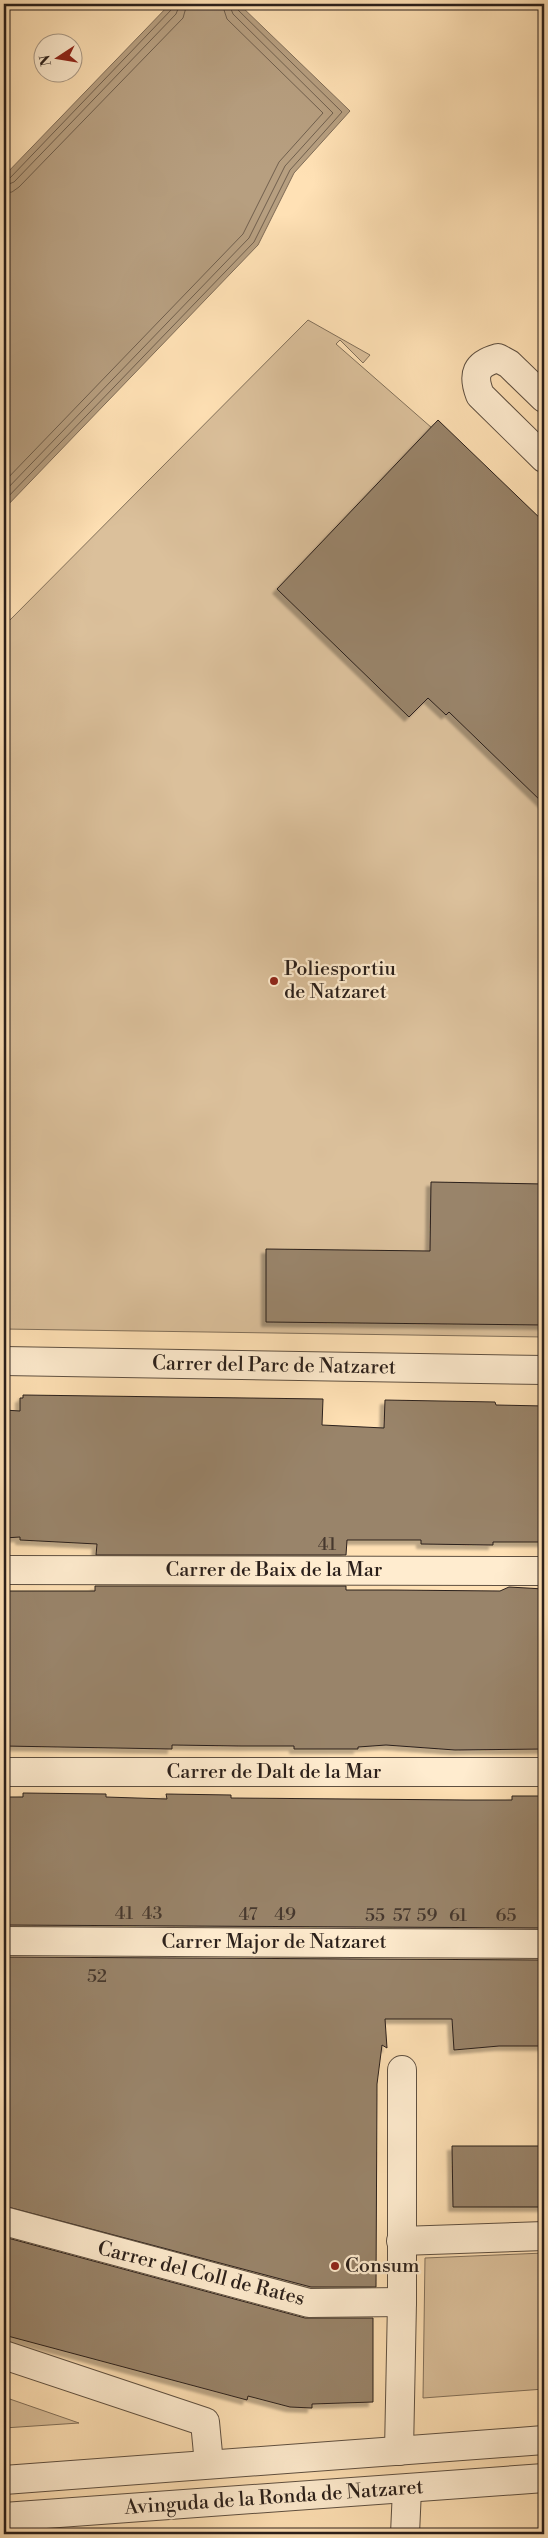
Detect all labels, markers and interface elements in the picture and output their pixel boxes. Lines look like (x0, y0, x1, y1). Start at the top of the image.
north arrow (32, 32, 82, 82)
text: N (36, 53, 56, 68)
place label: Poliesportiu de Natzaret (284, 957, 397, 1005)
marker: Poliesportiu de Natzaret (268, 975, 280, 987)
street label: Carrer del Parc de Natzaret (152, 1351, 396, 1381)
house number: 41 (318, 1533, 336, 1556)
street label: Carrer de Baix de la Mar (165, 1558, 383, 1583)
street label: Carrer de Dalt de la Mar (167, 1760, 382, 1785)
house number: 41 (115, 1902, 133, 1925)
house number: 43 (142, 1902, 162, 1925)
house number: 47 (238, 1903, 258, 1926)
house number: 49 (274, 1903, 296, 1926)
house number: 55 (365, 1904, 385, 1927)
house number: 57 (393, 1904, 411, 1927)
house number: 59 (417, 1904, 438, 1927)
house number: 61 (449, 1904, 467, 1927)
house number: 65 (496, 1904, 516, 1927)
street label: Carrer Major de Natzaret (161, 1930, 387, 1955)
house number: 52 (87, 1965, 107, 1988)
street label: Carrer del Coll de Rates (95, 2236, 307, 2312)
place label: Consum (345, 2254, 420, 2279)
marker: Consum (329, 2260, 341, 2272)
street label: Avinguda de la Ronda de Natzaret (123, 2475, 424, 2521)

